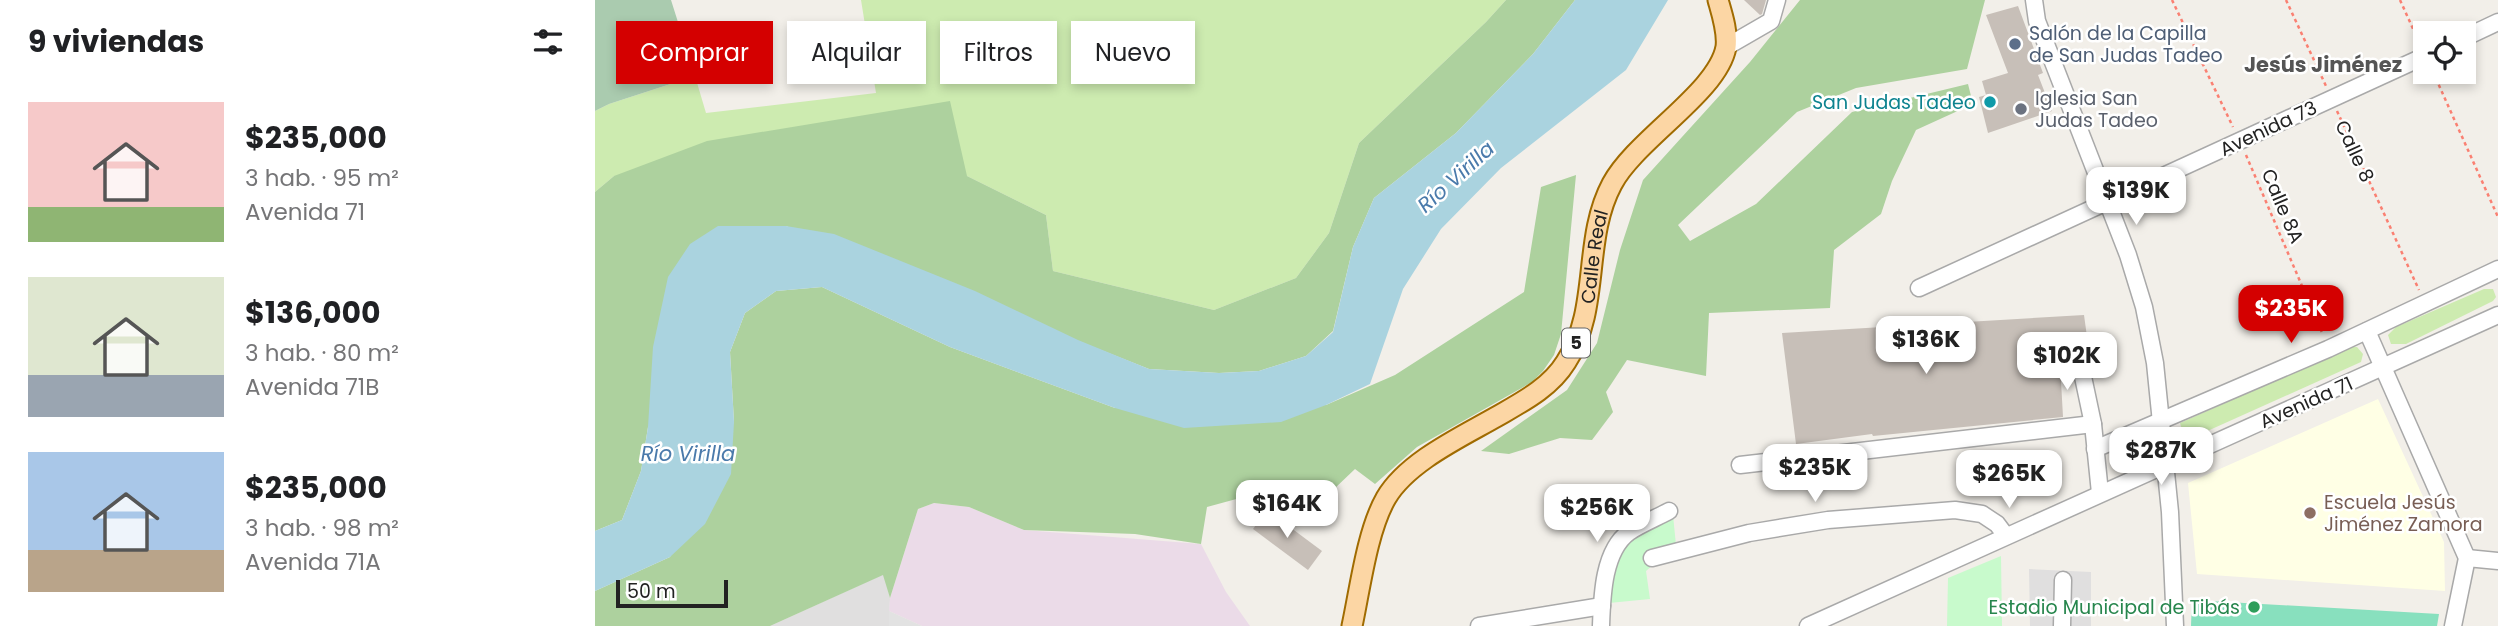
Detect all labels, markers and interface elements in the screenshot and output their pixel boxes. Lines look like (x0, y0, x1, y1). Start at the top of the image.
text: 9 viviendas (28, 20, 204, 63)
place label: Salón de la Capilla de San Judas Tadeo (2029, 20, 2223, 69)
chip: Comprar (616, 21, 773, 84)
chip: Alquilar (787, 21, 926, 84)
chip: Filtros (940, 21, 1057, 84)
chip: Nuevo (1071, 21, 1195, 84)
map controls (2413, 21, 2476, 84)
button: locate (2413, 21, 2476, 84)
icon: filters (529, 23, 567, 61)
marker: Salón de la Capilla de San Judas Tadeo (2007, 36, 2023, 52)
district label: Jesús Jiménez (2244, 50, 2402, 79)
place label: Iglesia San Judas Tadeo (2035, 85, 2158, 134)
place label: San Judas Tadeo (1812, 89, 1976, 116)
marker: San Judas Tadeo (1982, 94, 1998, 110)
street label: Avenida 73 (2215, 94, 2321, 163)
marker: Iglesia San Judas Tadeo (2013, 101, 2029, 117)
text: $235,000 (245, 116, 387, 159)
street label: Calle 8 (2328, 116, 2381, 187)
icon: home (84, 130, 168, 214)
water label: Río Virilla (1411, 134, 1500, 219)
text: 3 hab. · 95 m² (245, 162, 399, 194)
street label: Calle 8A (2255, 165, 2310, 248)
pin: $139K (2087, 168, 2185, 227)
text: $139K (2102, 174, 2170, 206)
text: Avenida 71 (245, 196, 365, 228)
street label: Calle Real (1574, 206, 1615, 305)
pin: $235K (2242, 286, 2340, 345)
text: $136,000 (245, 291, 381, 334)
text: $235K (2254, 292, 2328, 324)
icon: home (84, 305, 168, 389)
pin: $136K (1877, 316, 1975, 376)
text: $136K (1892, 323, 1960, 355)
road number: 5 (1562, 328, 1590, 358)
pin: $102K (2018, 332, 2116, 392)
text: 3 hab. · 80 m² (245, 337, 399, 369)
text: $102K (2033, 339, 2101, 371)
street label: Avenida 71 (2255, 370, 2357, 435)
text: Avenida 71B (245, 371, 379, 403)
pin: $287K (2112, 428, 2210, 487)
text: $287K (2125, 434, 2197, 466)
water label: Río Virilla (641, 439, 735, 468)
pin: $235K (1766, 444, 1864, 504)
pin: $265K (1960, 450, 2058, 510)
text: $235K (1778, 451, 1852, 483)
text: $265K (1972, 457, 2046, 489)
text: $235,000 (245, 466, 387, 509)
icon: home (84, 480, 168, 564)
pin: $164K (1238, 480, 1336, 540)
pin: $256K (1548, 484, 1646, 544)
text: $164K (1252, 487, 1322, 519)
place label: Escuela Jesús Jiménez Zamora (2324, 489, 2483, 538)
text: $256K (1560, 491, 1634, 523)
marker: Escuela Jesús Jiménez Zamora (2302, 505, 2318, 521)
text: 3 hab. · 98 m² (245, 512, 399, 544)
text: Avenida 71A (245, 546, 381, 578)
scale bar (616, 577, 728, 609)
text: 50 m (627, 578, 676, 605)
place label: Estadio Municipal de Tibás (1989, 594, 2240, 621)
marker: Estadio Municipal de Tibás (2246, 599, 2262, 615)

